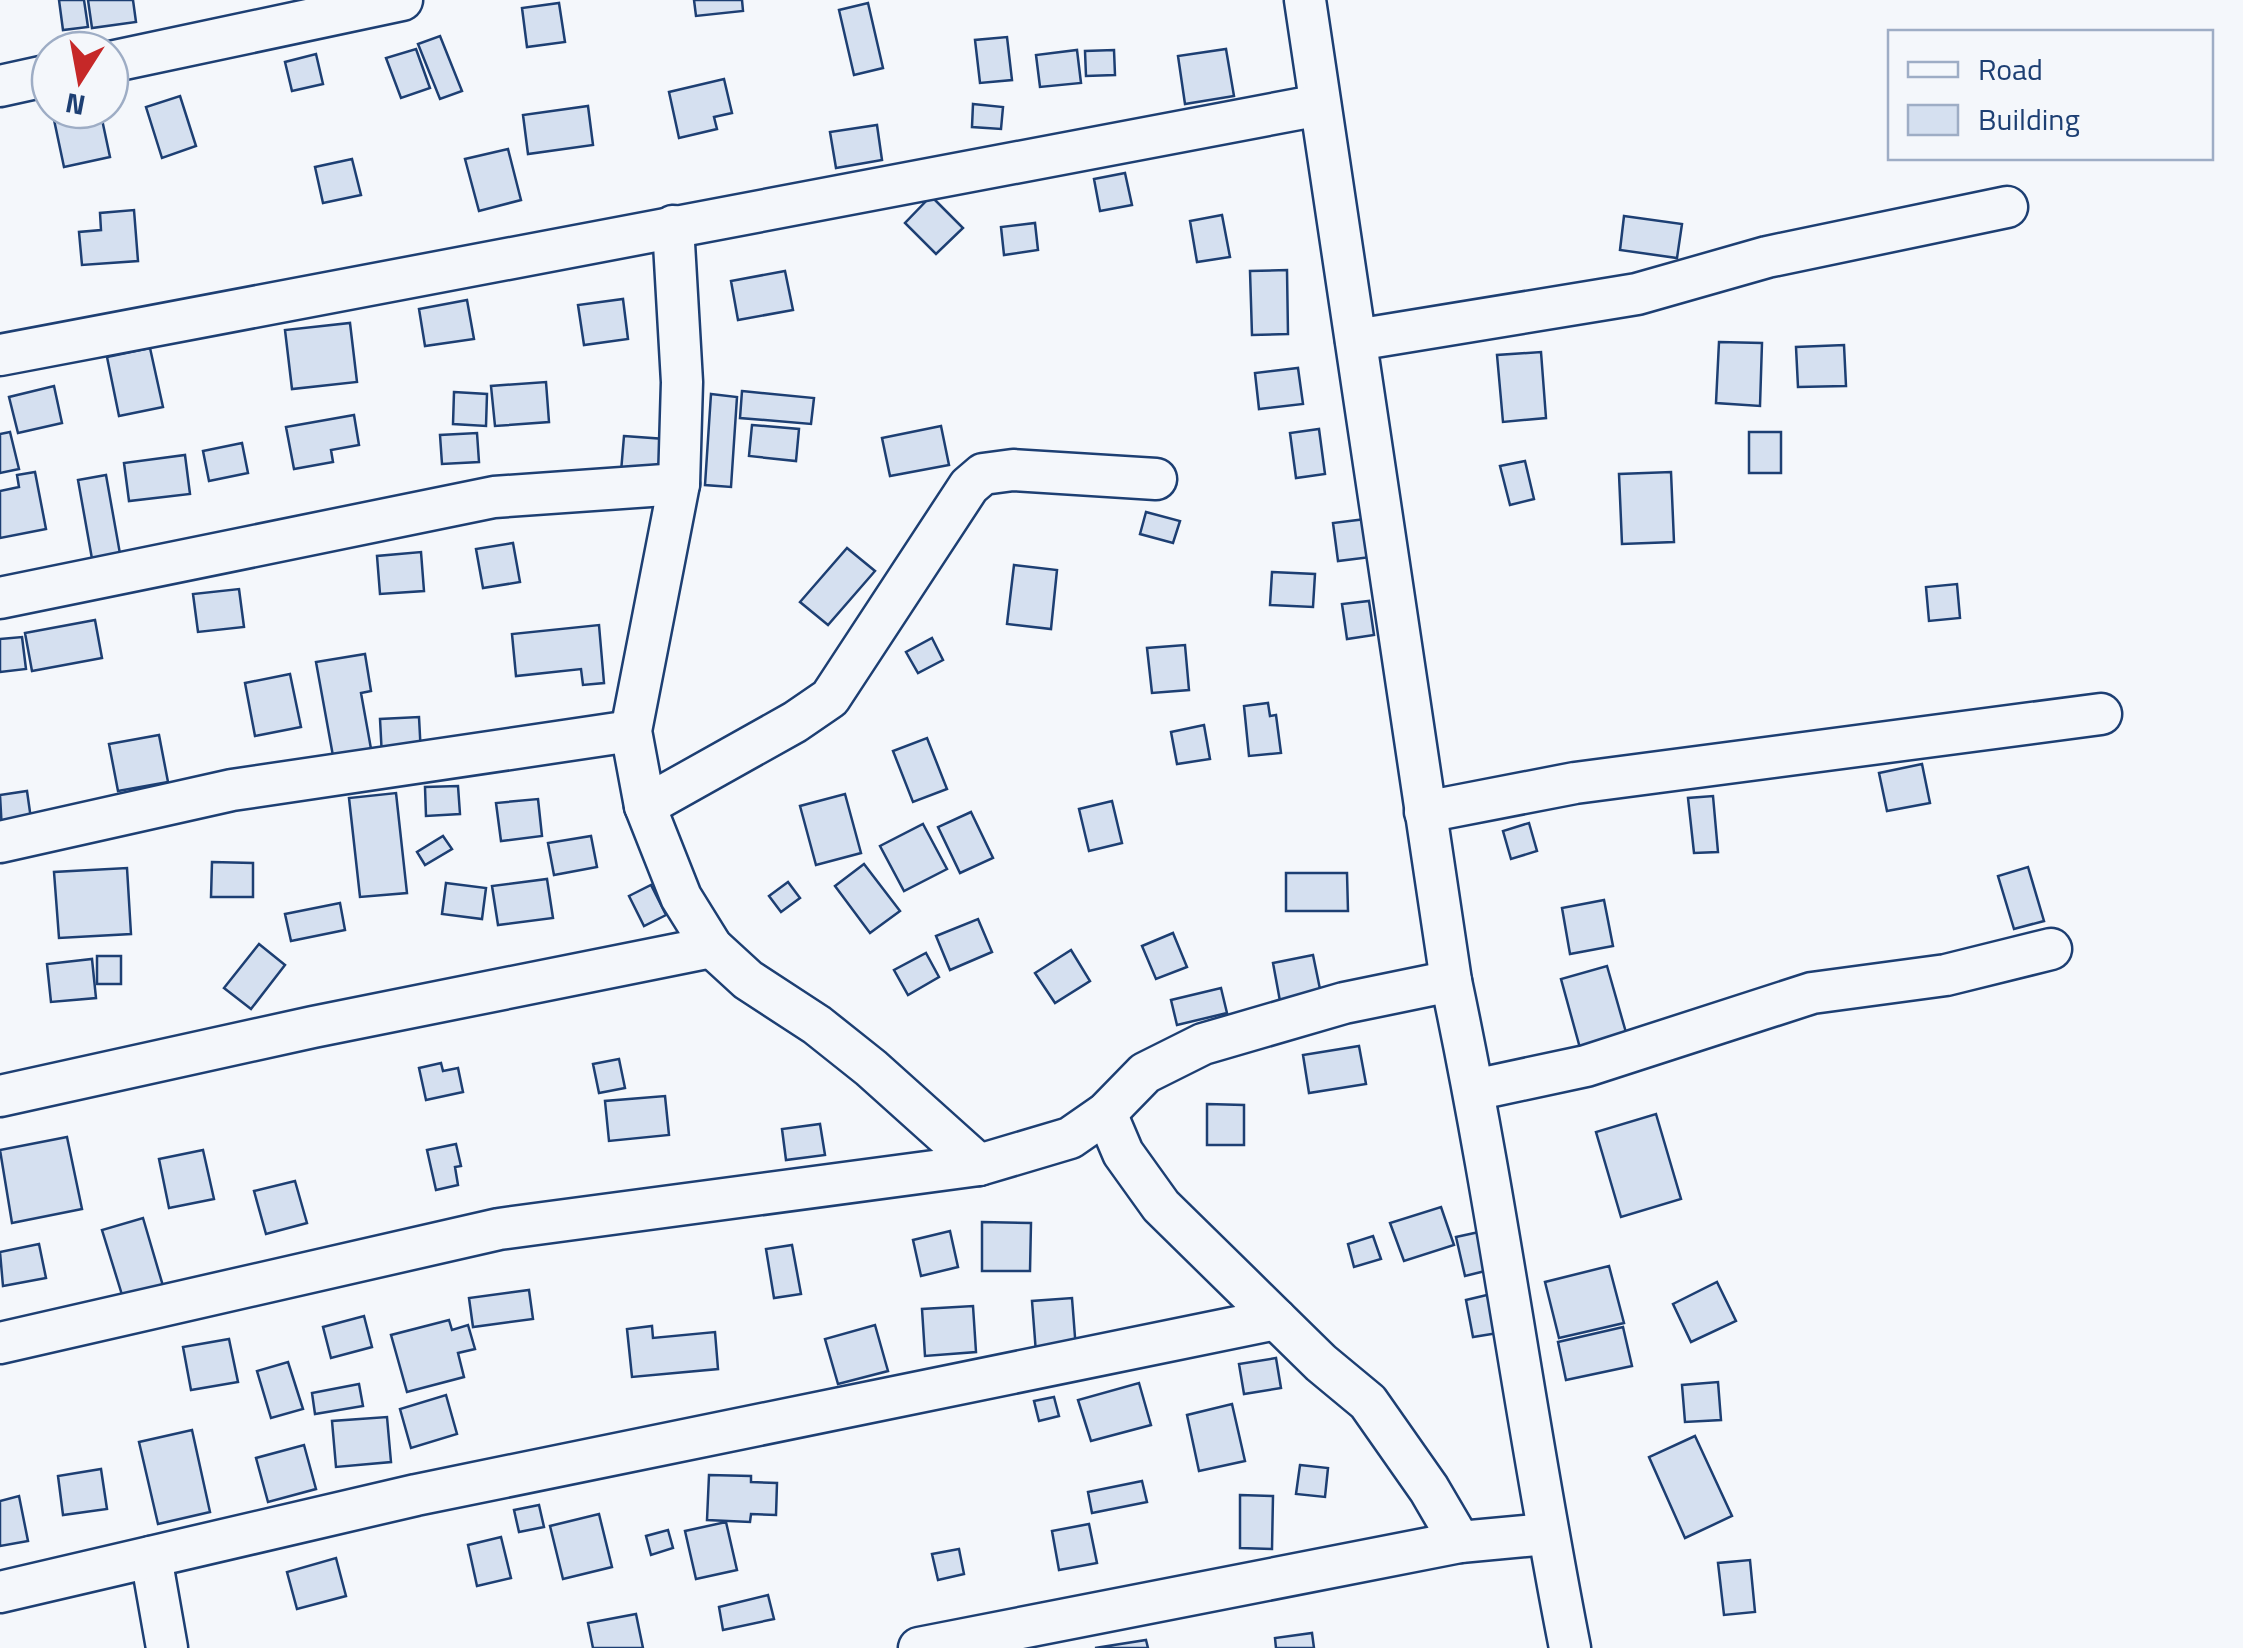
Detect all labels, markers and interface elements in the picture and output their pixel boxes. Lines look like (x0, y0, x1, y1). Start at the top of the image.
north arrow (30, 30, 130, 130)
legend (1888, 30, 2213, 160)
text: Road (1978, 46, 2043, 92)
text: N (62, 82, 89, 128)
text: Building (1978, 96, 2080, 142)

